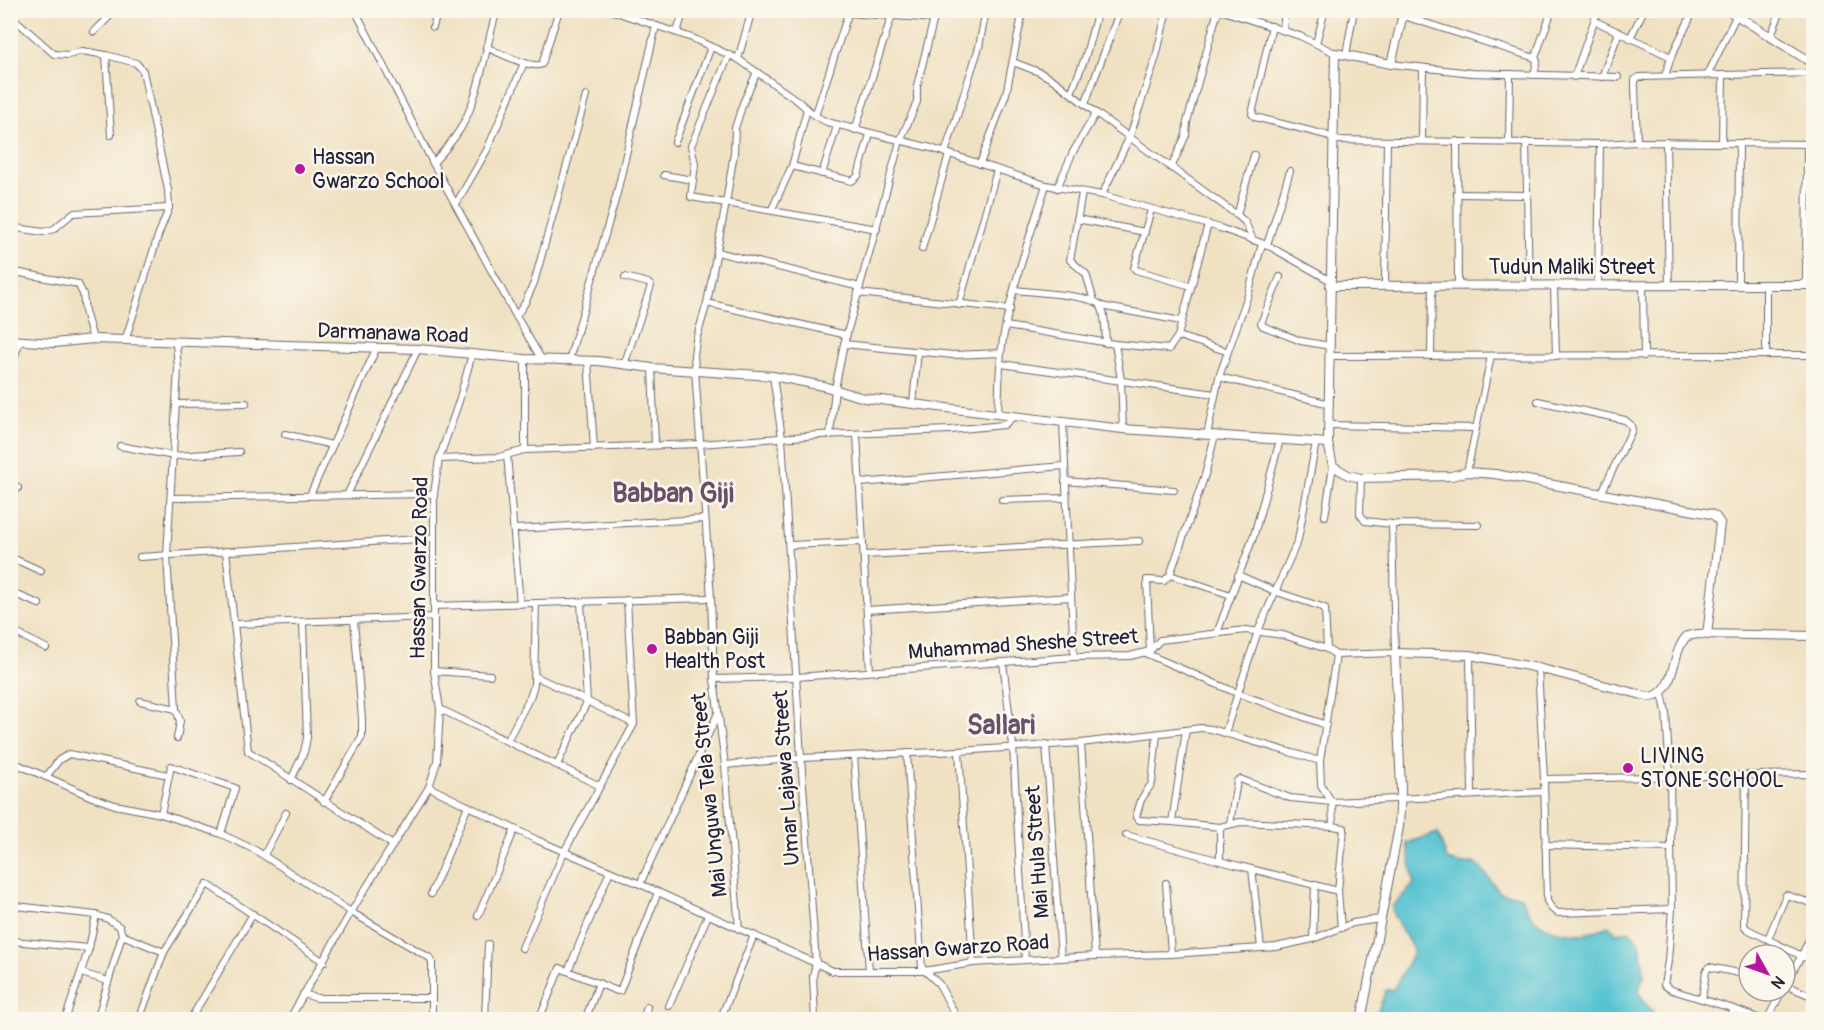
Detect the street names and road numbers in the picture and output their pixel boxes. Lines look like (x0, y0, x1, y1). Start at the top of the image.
street label: Tudun Maliki Street (1489, 254, 1656, 281)
street label: Darmanawa Road (317, 317, 469, 350)
street label: Hassan Gwarzo Road (404, 476, 435, 660)
street label: Muhammad Sheshe Street (907, 623, 1140, 666)
street label: Umar Lajawa Street (767, 689, 806, 867)
street label: Mai Unguwa Tela Street (685, 691, 734, 899)
street label: Mai Hula Street (1019, 784, 1056, 919)
street label: Hassan Gwarzo Road (866, 929, 1050, 968)

